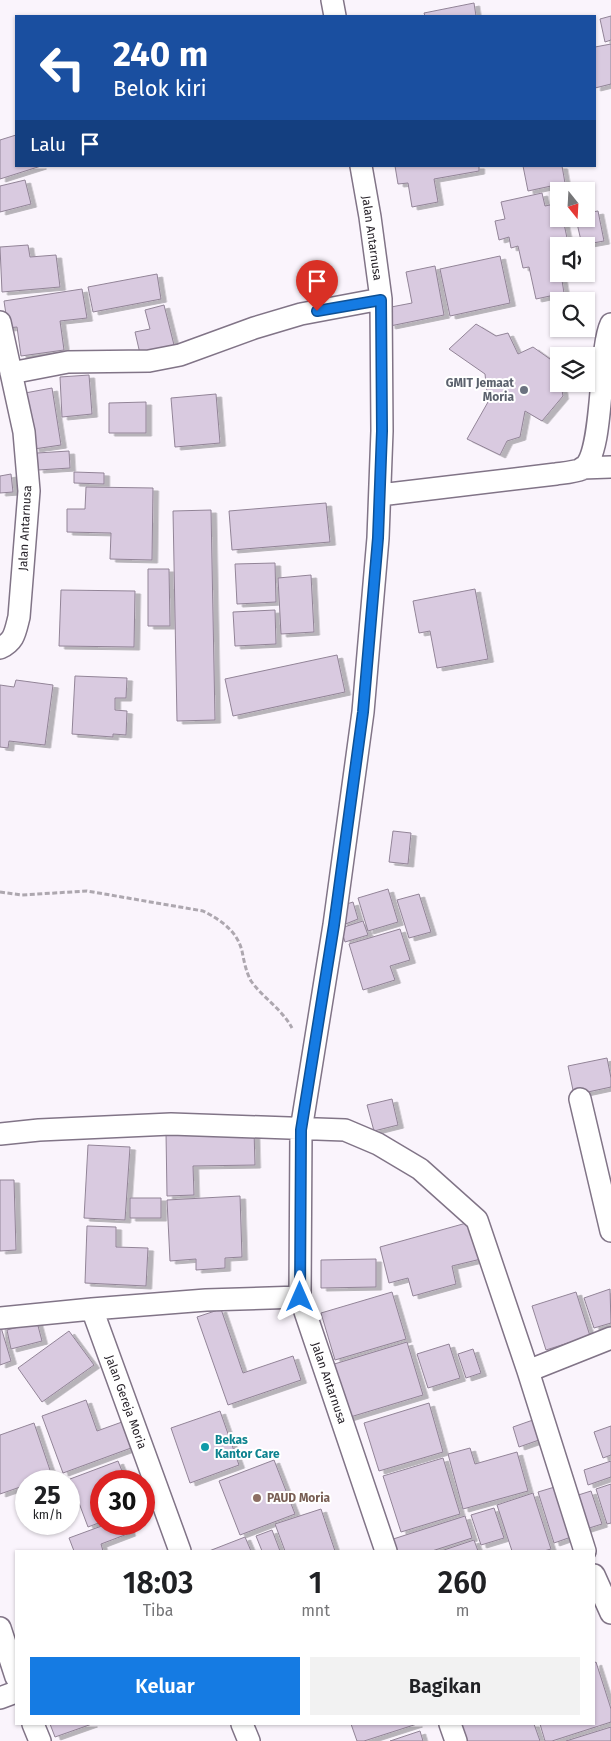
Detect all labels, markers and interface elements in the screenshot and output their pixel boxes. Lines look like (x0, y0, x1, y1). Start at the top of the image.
text: 240 m (113, 33, 208, 75)
icon: left (30, 35, 95, 100)
text: Belok kiri (113, 75, 207, 102)
icon: arrive (76, 130, 104, 158)
text: Lalu (30, 133, 66, 156)
north arrow (550, 182, 595, 228)
map controls (550, 182, 595, 392)
street label: Jalan Antarnusa (359, 195, 385, 281)
button: sound (550, 237, 595, 282)
pin (296, 260, 338, 311)
icon: arrive (303, 267, 331, 295)
button: search (550, 292, 595, 337)
button: layers (550, 347, 595, 392)
place label: GMIT Jemaat Moria (446, 376, 514, 404)
marker: GMIT Jemaat Moria (518, 384, 530, 396)
street label: Jalan Antarnusa (16, 485, 34, 571)
position arrow (273, 1270, 325, 1322)
street label: Jalan Antarnusa (308, 1340, 350, 1426)
street label: Jalan Gereja Moria (102, 1353, 150, 1451)
place label: Bekas Kantor Care (215, 1433, 280, 1461)
marker: Bekas Kantor Care (199, 1441, 211, 1453)
speed limit sign: 30 (90, 1470, 155, 1535)
text: 25 (34, 1481, 61, 1511)
place label: PAUD Moria (267, 1491, 331, 1505)
marker: PAUD Moria (251, 1492, 263, 1504)
text: km/h (33, 1508, 62, 1522)
text: 18:03 (123, 1565, 193, 1601)
text: 1 (309, 1565, 322, 1601)
text: 260 (438, 1565, 487, 1601)
text: Tiba (143, 1601, 174, 1620)
text: mnt (301, 1601, 330, 1620)
text: m (456, 1601, 469, 1620)
button: Keluar (30, 1657, 300, 1715)
button: Bagikan (310, 1657, 580, 1715)

